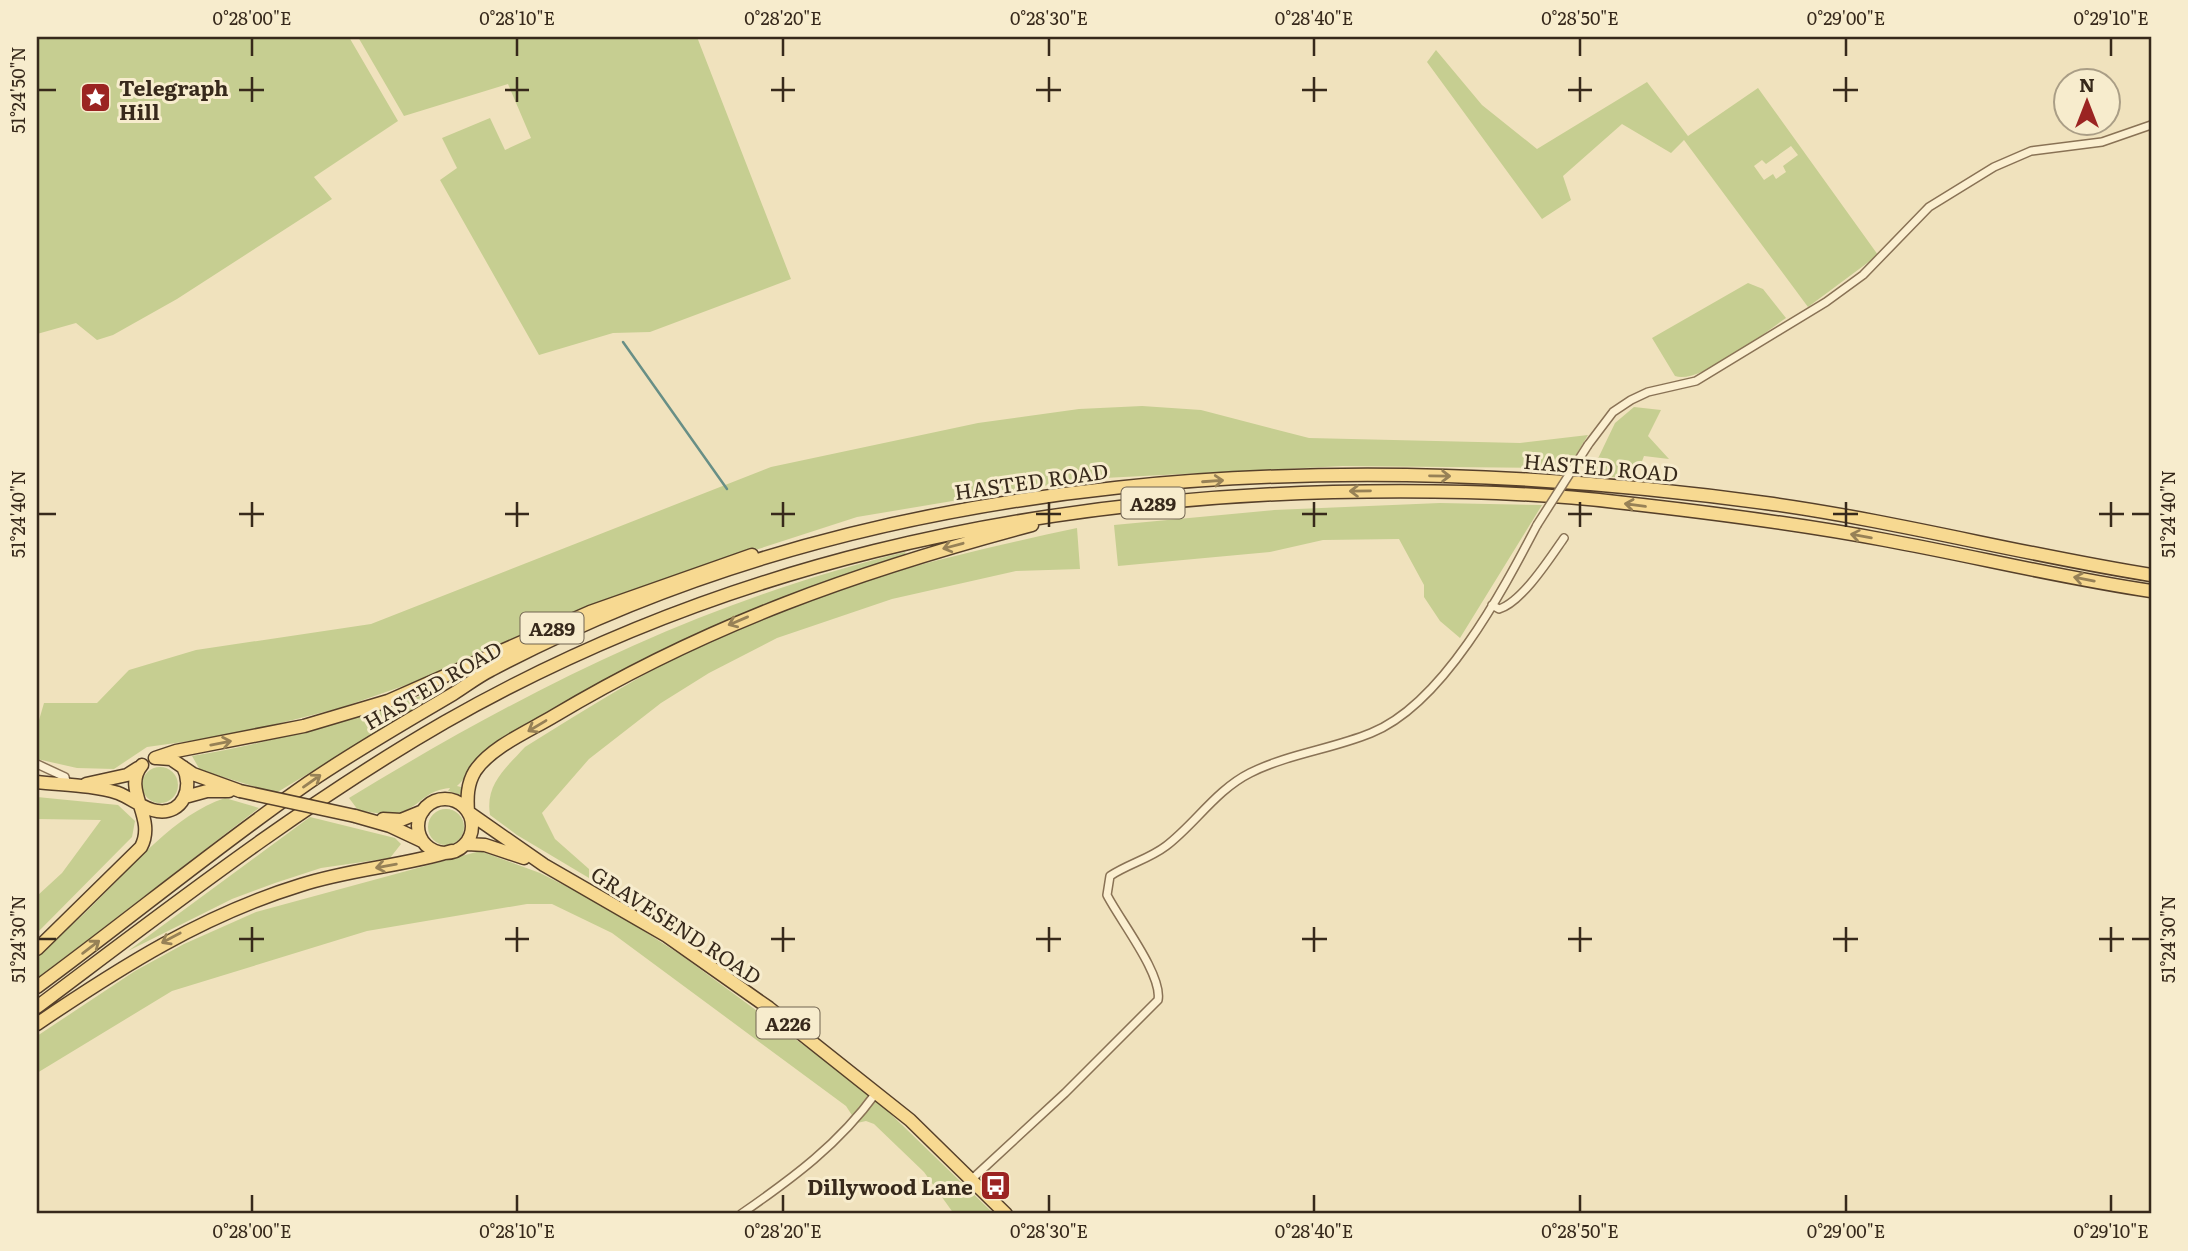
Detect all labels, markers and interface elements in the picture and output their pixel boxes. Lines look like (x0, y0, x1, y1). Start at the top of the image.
text: 0°28'00"E (213, 4, 291, 31)
text: 0°28'10"E (479, 4, 555, 31)
text: 0°28'20"E (744, 4, 822, 31)
text: 0°28'30"E (1010, 4, 1088, 31)
text: 0°28'40"E (1275, 4, 1353, 31)
text: 0°28'50"E (1541, 4, 1619, 31)
text: 0°29'00"E (1807, 4, 1885, 31)
text: 0°29'10"E (2073, 4, 2149, 31)
text: 51°24'50"N (4, 46, 31, 134)
north arrow (2052, 66, 2122, 136)
text: N (2079, 70, 2095, 98)
place label: Telegraph Hill (119, 71, 229, 126)
place icon: Telegraph Hill (79, 81, 113, 115)
street label: HASTED ROAD (1522, 444, 1680, 488)
street label: HASTED ROAD (952, 454, 1110, 506)
one-way arrow (1429, 469, 1452, 482)
text: 51°24'40"N (4, 470, 31, 558)
text: 51°24'40"N (2154, 470, 2181, 558)
one-way arrow (1201, 474, 1224, 487)
one-way arrow (1348, 485, 1371, 498)
road number: A289 (1122, 488, 1184, 518)
one-way arrow (1625, 498, 1647, 511)
one-way arrow (1850, 529, 1873, 542)
one-way arrow (942, 540, 965, 553)
one-way arrow (2073, 572, 2096, 585)
road number: A289 (520, 612, 584, 643)
one-way arrow (728, 615, 749, 628)
street label: HASTED ROAD (357, 632, 507, 736)
one-way arrow (527, 719, 547, 733)
one-way arrow (209, 736, 232, 750)
one-way arrow (302, 773, 322, 787)
street label: GRAVESEND ROAD (586, 857, 768, 991)
one-way arrow (375, 860, 398, 873)
text: 51°24'30"N (4, 895, 31, 983)
text: 51°24'30"N (2154, 895, 2181, 983)
one-way arrow (161, 932, 182, 945)
one-way arrow (82, 939, 100, 954)
road number: A226 (756, 1007, 820, 1038)
bus stop icon: Dillywood Lane (979, 1168, 1013, 1202)
place label: Dillywood Lane (807, 1170, 973, 1201)
text: 0°28'00"E (213, 1217, 291, 1244)
text: 0°28'10"E (479, 1217, 555, 1244)
text: 0°28'20"E (744, 1217, 822, 1244)
text: 0°28'30"E (1010, 1217, 1088, 1244)
text: 0°28'40"E (1275, 1217, 1353, 1244)
text: 0°28'50"E (1541, 1217, 1619, 1244)
text: 0°29'00"E (1807, 1217, 1885, 1244)
text: 0°29'10"E (2073, 1217, 2149, 1244)

